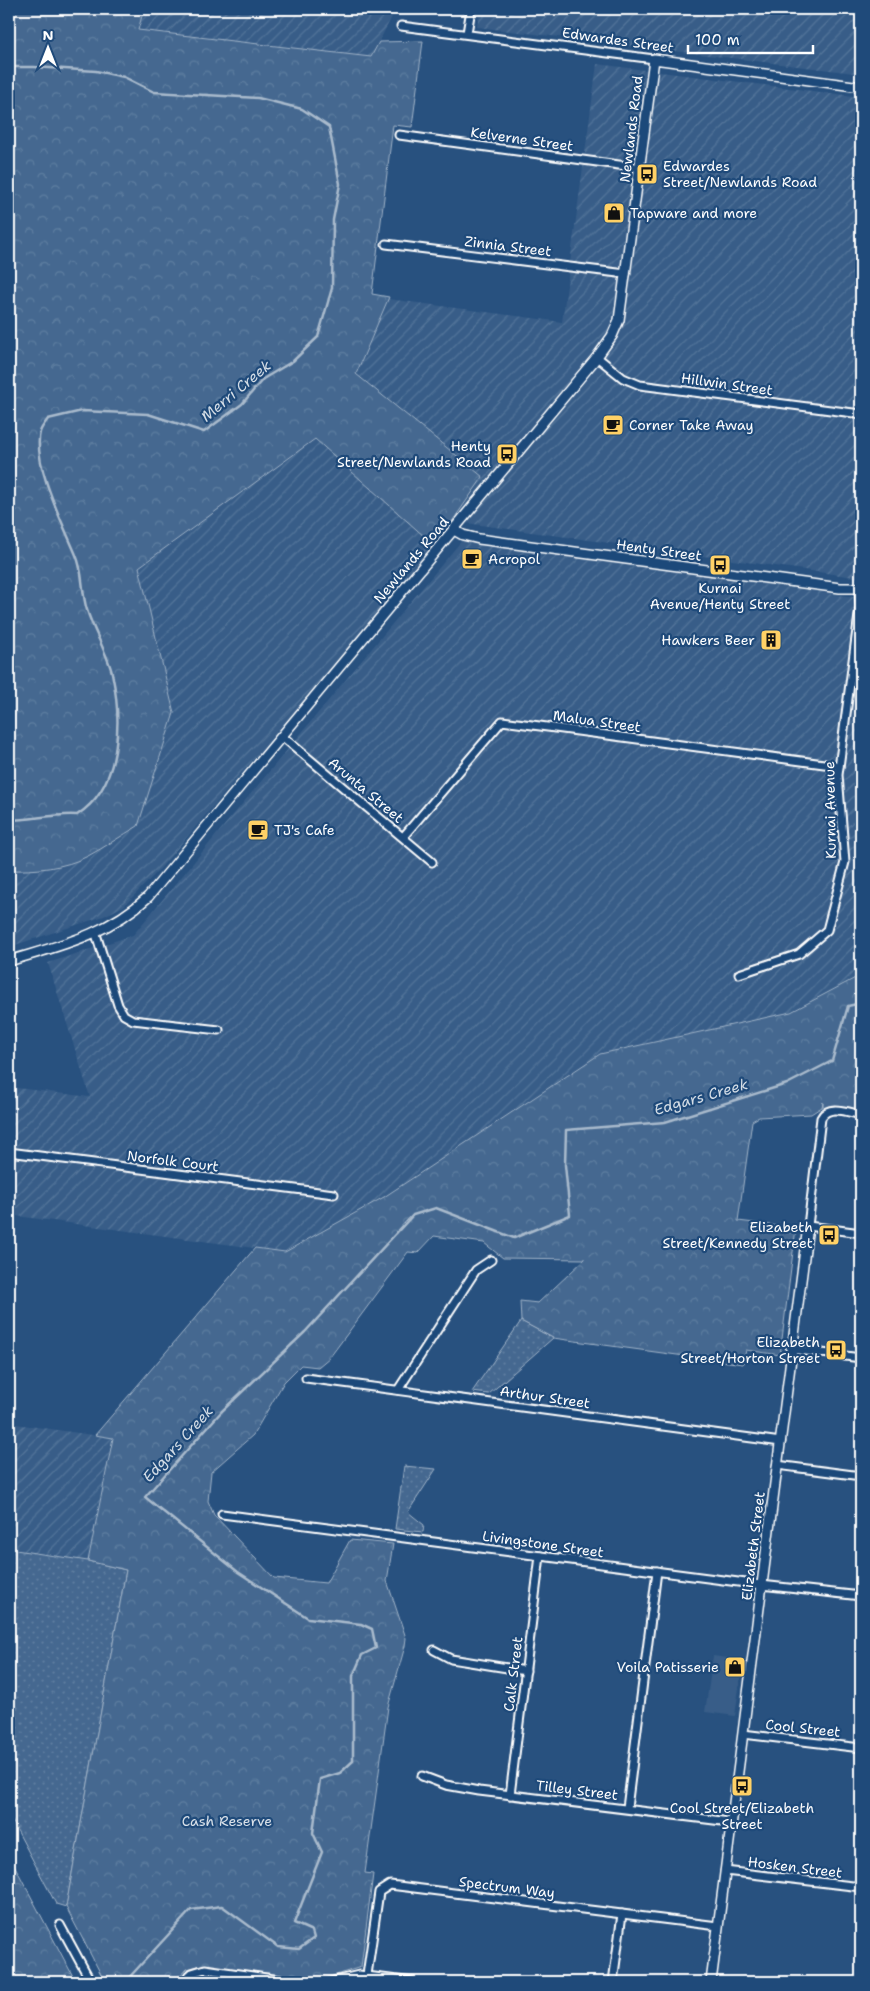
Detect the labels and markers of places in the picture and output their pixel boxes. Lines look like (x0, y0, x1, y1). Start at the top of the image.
place label: Edwardes Street/Newlands Road (663, 157, 817, 191)
bus stop icon: Edwardes Street/Newlands Road (635, 162, 659, 186)
shop icon: Tapware and more (602, 201, 626, 225)
place label: Tapware and more (630, 204, 757, 222)
cafe icon: Corner Take Away (601, 413, 625, 437)
place label: Corner Take Away (629, 416, 754, 434)
place label: Henty Street/Newlands Road (337, 437, 491, 471)
bus stop icon: Henty Street/Newlands Road (495, 442, 519, 466)
cafe icon: Acropol (460, 547, 484, 571)
place label: Acropol (488, 550, 541, 568)
bus stop icon: Kurnai Avenue/Henty Street (708, 553, 732, 577)
place label: Kurnai Avenue/Henty Street (650, 579, 790, 613)
building icon: Hawkers Beer (759, 628, 783, 652)
place label: Hawkers Beer (661, 631, 755, 649)
cafe icon: TJ's Cafe (246, 818, 270, 842)
place label: TJ's Cafe (274, 821, 335, 839)
place label: Elizabeth Street/Kennedy Street (662, 1218, 813, 1252)
bus stop icon: Elizabeth Street/Kennedy Street (817, 1223, 841, 1247)
place label: Elizabeth Street/Horton Street (680, 1333, 820, 1367)
bus stop icon: Elizabeth Street/Horton Street (824, 1338, 848, 1362)
shop icon: Voila Patisserie (723, 1655, 747, 1679)
place label: Voila Patisserie (617, 1658, 719, 1676)
bus stop icon: Cool Street/Elizabeth Street (730, 1774, 754, 1798)
place label: Cool Street/Elizabeth Street (670, 1799, 814, 1833)

